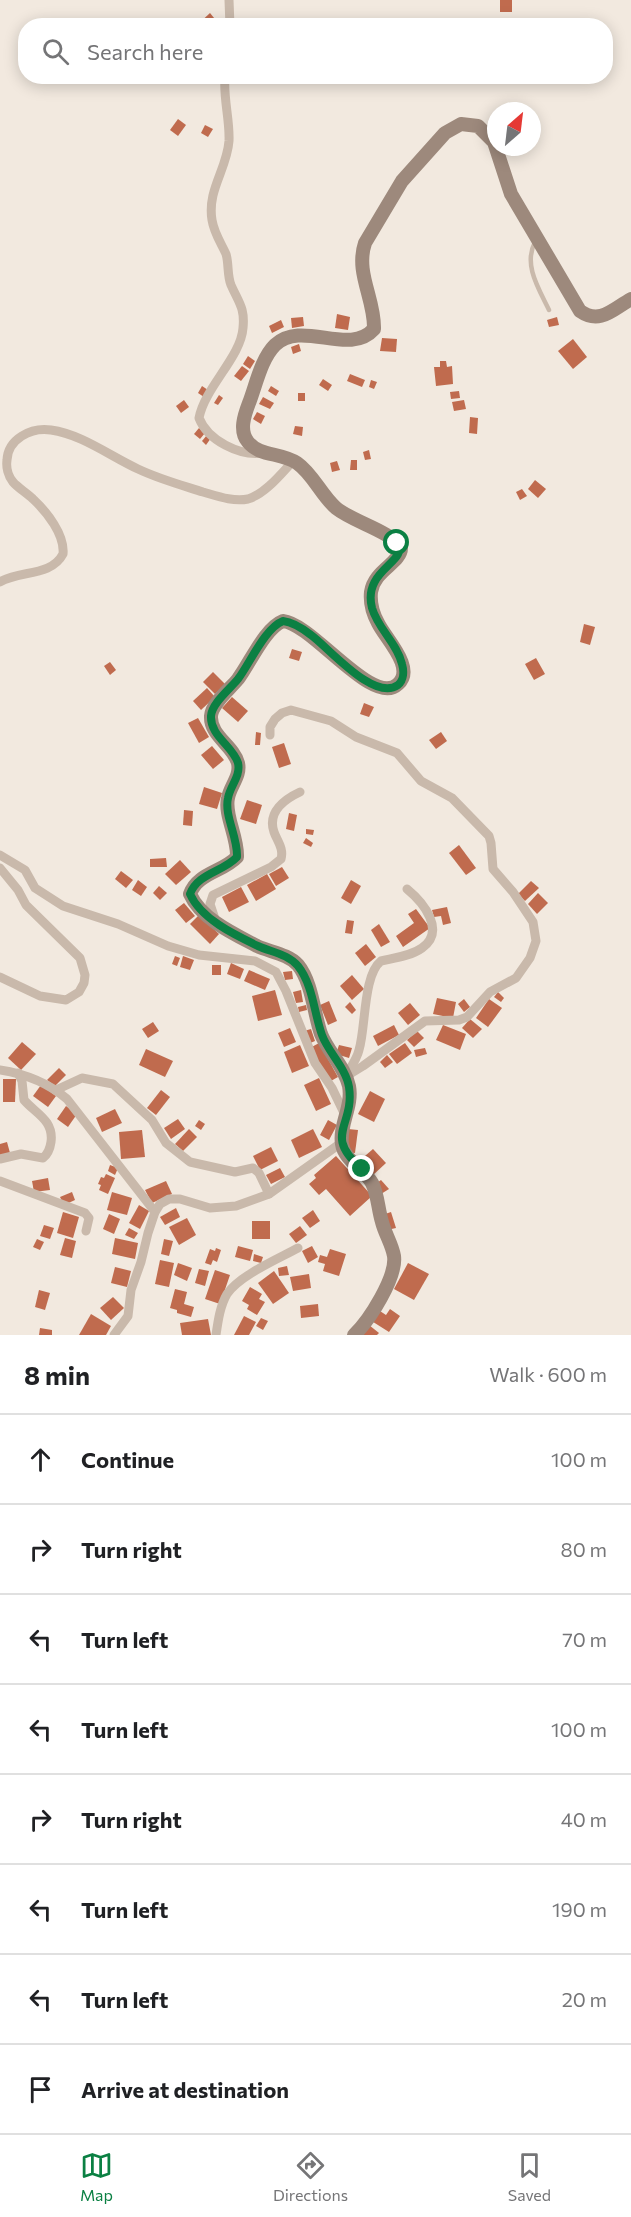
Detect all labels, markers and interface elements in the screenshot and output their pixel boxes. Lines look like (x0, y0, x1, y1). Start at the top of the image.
search box (18, 18, 613, 84)
icon: search (39, 35, 72, 68)
text: Search here (87, 38, 203, 65)
north arrow (487, 102, 541, 156)
route start (383, 529, 409, 555)
route end (348, 1155, 374, 1181)
text: 8 min (24, 1359, 90, 1390)
text: Walk · 600 m (489, 1362, 607, 1386)
icon: ahead (24, 1443, 57, 1476)
text: Continue (81, 1446, 174, 1473)
text: 100 m (551, 1447, 607, 1471)
icon: right (24, 1533, 57, 1566)
text: Turn right (81, 1536, 182, 1563)
text: 80 m (561, 1537, 607, 1561)
icon: left (24, 1623, 57, 1656)
text: Turn left (81, 1626, 168, 1653)
text: 70 m (562, 1627, 607, 1651)
icon: left (24, 1713, 57, 1746)
text: Turn left (81, 1716, 168, 1743)
text: 100 m (551, 1717, 607, 1741)
icon: right (24, 1803, 57, 1836)
text: Turn right (81, 1806, 182, 1833)
text: 40 m (561, 1807, 607, 1831)
icon: left (24, 1893, 57, 1926)
text: Turn left (81, 1896, 168, 1923)
text: 190 m (552, 1897, 607, 1921)
icon: left (24, 1983, 57, 2016)
text: Turn left (81, 1986, 168, 2013)
text: 20 m (562, 1987, 607, 2011)
icon: arrive (24, 2073, 57, 2106)
text: Arrive at destination (81, 2076, 289, 2103)
tab: Map (80, 2149, 113, 2204)
tab: Directions (273, 2149, 348, 2204)
tab: Saved (508, 2149, 551, 2204)

